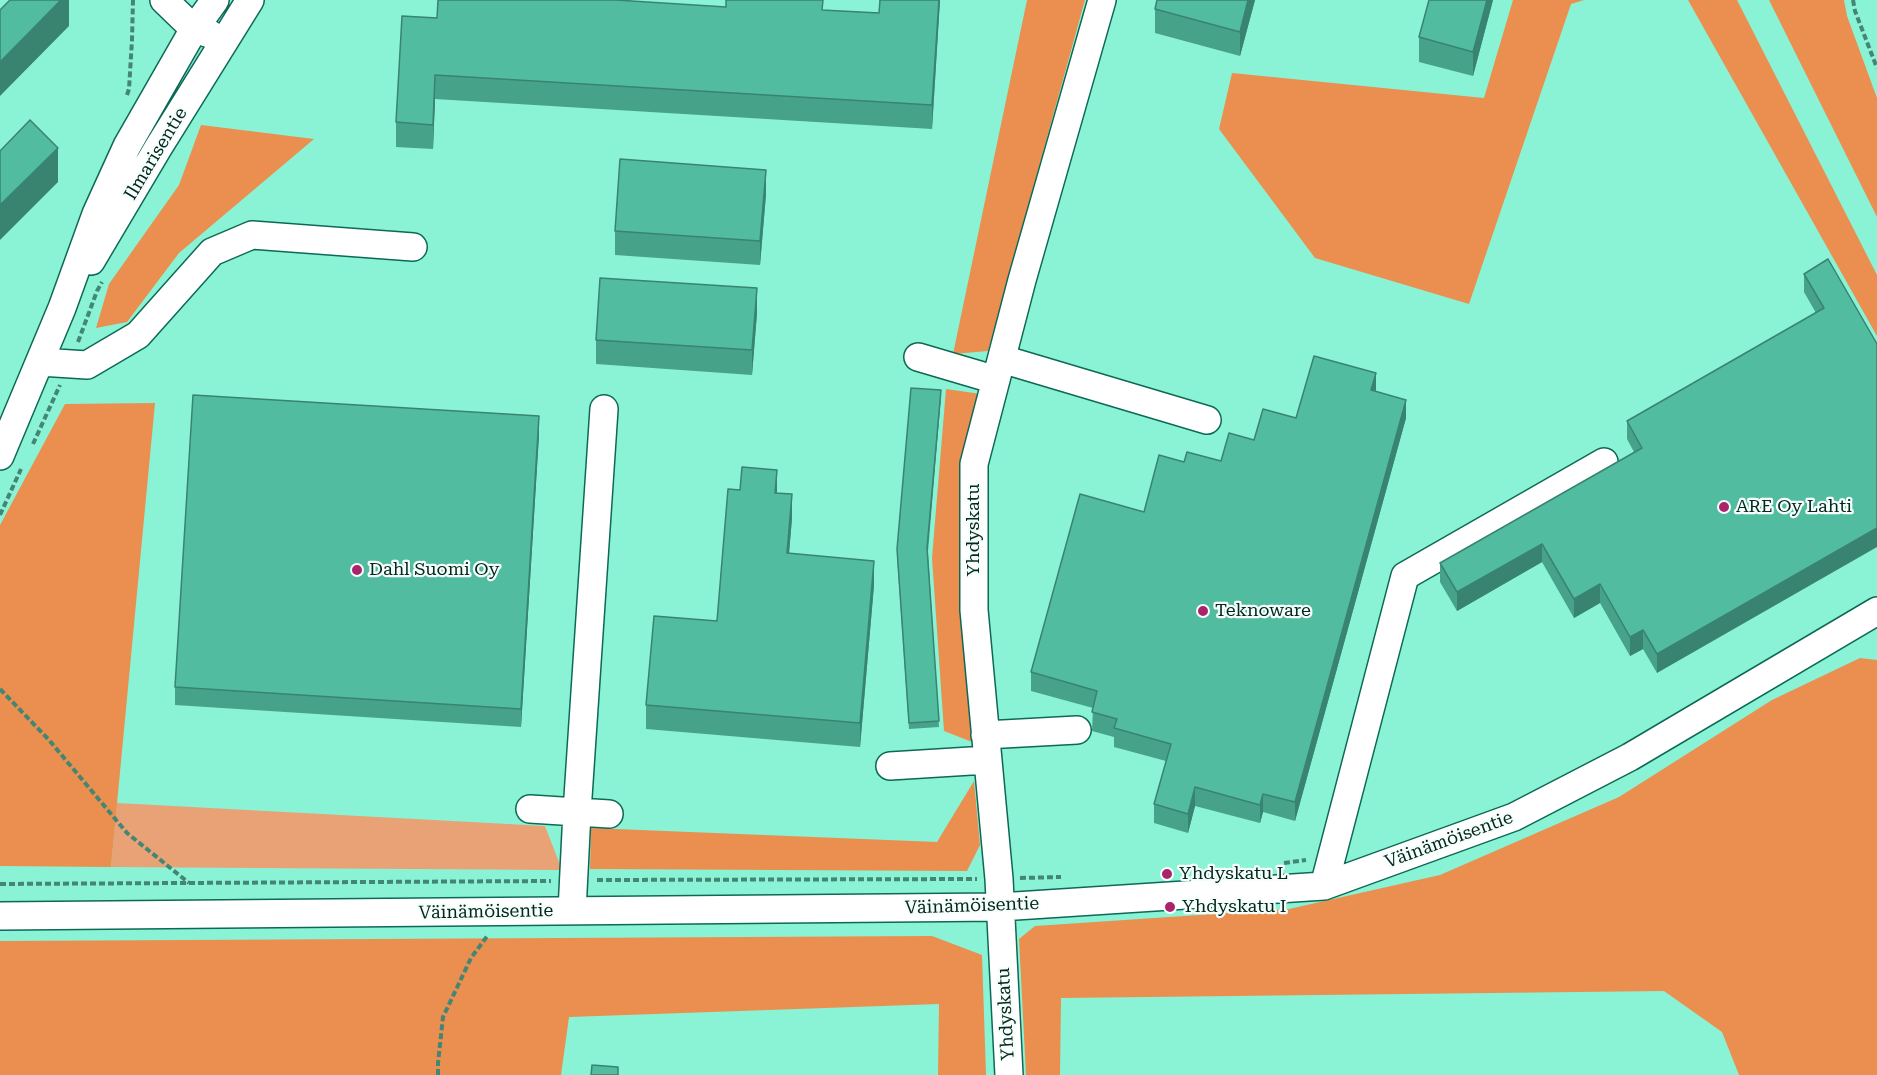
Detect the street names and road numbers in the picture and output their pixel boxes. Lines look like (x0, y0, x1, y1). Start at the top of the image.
street label: Ilmarisentie (120, 104, 192, 204)
street label: Yhdyskatu (963, 483, 985, 577)
street label: Väinämöisentie (1382, 807, 1516, 873)
street label: Väinämöisentie (904, 893, 1040, 919)
street label: Väinämöisentie (419, 900, 553, 924)
street label: Yhdyskatu (993, 967, 1019, 1061)

